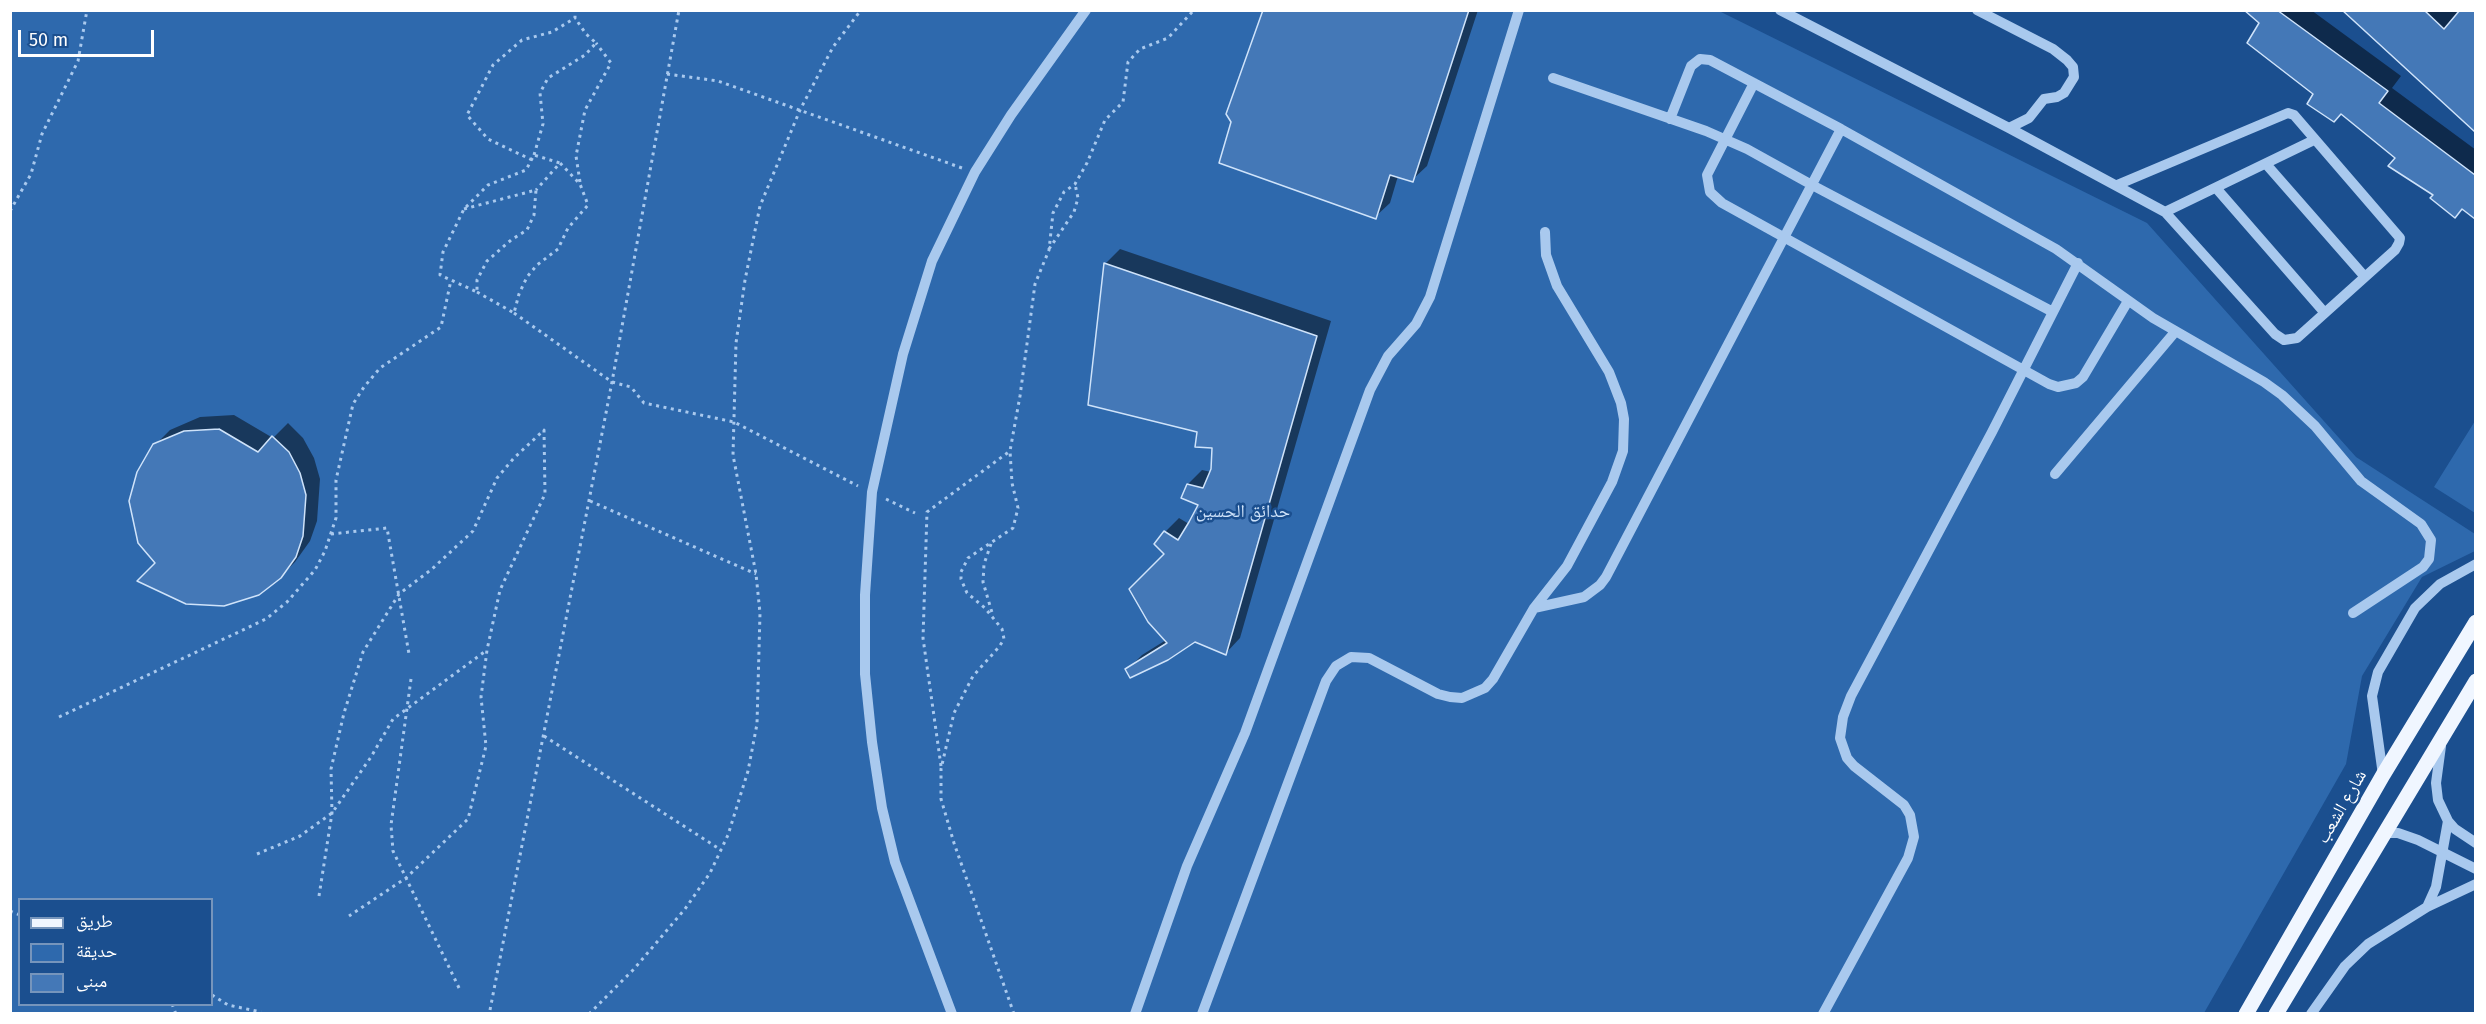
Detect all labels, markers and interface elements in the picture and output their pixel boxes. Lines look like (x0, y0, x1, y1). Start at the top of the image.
scale bar (21, 18, 158, 56)
text: 50 m (29, 29, 68, 51)
park label: حدائق الحسين (1196, 501, 1290, 523)
street label: شارع الشعب (2312, 766, 2372, 848)
legend (18, 898, 213, 1006)
text: طريق (76, 910, 113, 932)
text: حديقة (76, 940, 117, 962)
text: مبنى (76, 970, 107, 992)

